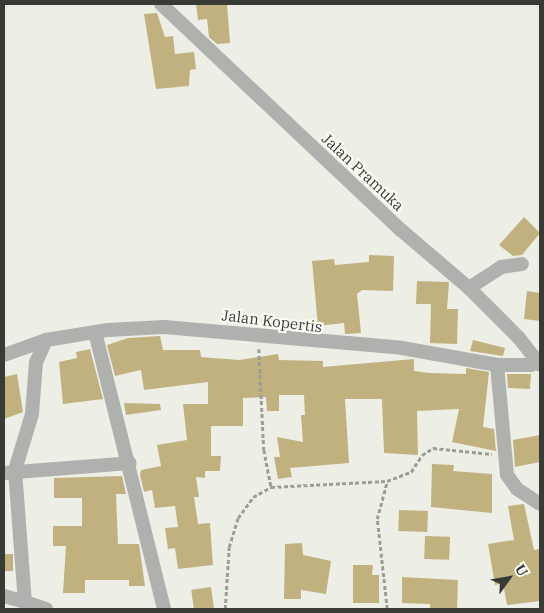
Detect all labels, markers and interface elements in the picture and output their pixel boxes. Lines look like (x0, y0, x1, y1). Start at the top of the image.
street label: Jalan Pramuka (318, 130, 408, 214)
street label: Jalan Kopertis (221, 306, 323, 336)
north arrow (484, 553, 534, 603)
text: U (511, 561, 532, 579)

